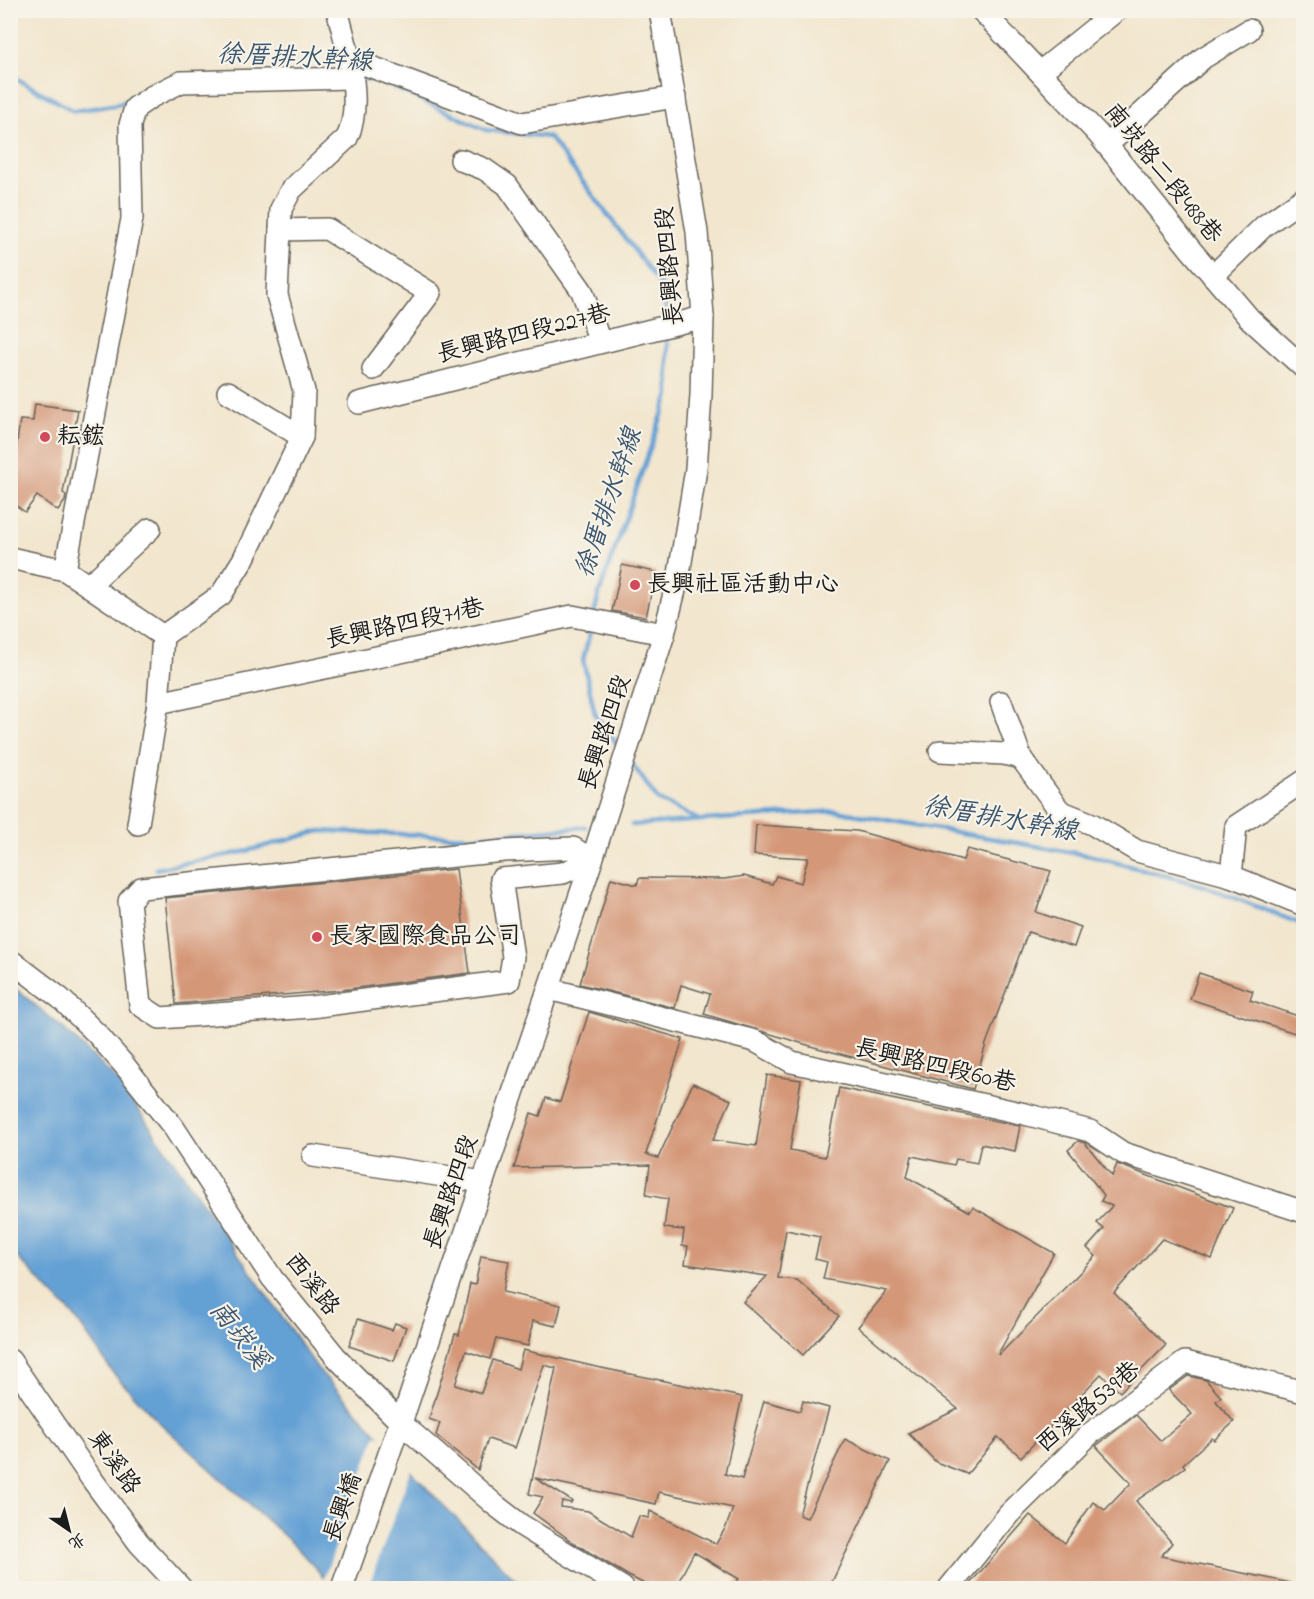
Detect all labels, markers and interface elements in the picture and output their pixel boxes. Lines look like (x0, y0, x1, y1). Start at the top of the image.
water label: 徐厝排水幹線 (216, 36, 376, 82)
street label: 南崁路二段488巷 (1094, 96, 1230, 252)
street label: 長興路四段 (648, 205, 694, 327)
street label: 長興路四段227巷 (434, 297, 614, 373)
place label: 耘鋐 (57, 420, 105, 455)
water label: 徐厝排水幹線 (567, 421, 654, 583)
marker: 耘鋐 (38, 430, 52, 444)
place label: 長興社區活動中心 (647, 568, 839, 603)
marker: 長興社區活動中心 (628, 578, 642, 592)
street label: 長興路四段71巷 (322, 591, 488, 659)
street label: 長興路四段 (571, 671, 641, 795)
water label: 徐厝排水幹線 (920, 788, 1082, 853)
place label: 長家國際食品公司 (329, 920, 521, 955)
marker: 長家國際食品公司 (310, 930, 324, 944)
street label: 長興路四段60巷 (851, 1031, 1019, 1103)
street label: 長興路四段 (416, 1131, 488, 1255)
street label: 西溪路 (275, 1246, 347, 1324)
water label: 南崁溪 (199, 1294, 278, 1380)
street label: 西溪路539巷 (1029, 1354, 1149, 1462)
street label: 東溪路 (78, 1423, 148, 1503)
street label: 長興橋 (316, 1468, 372, 1548)
north arrow (39, 1500, 99, 1560)
text: 北 (63, 1526, 90, 1555)

